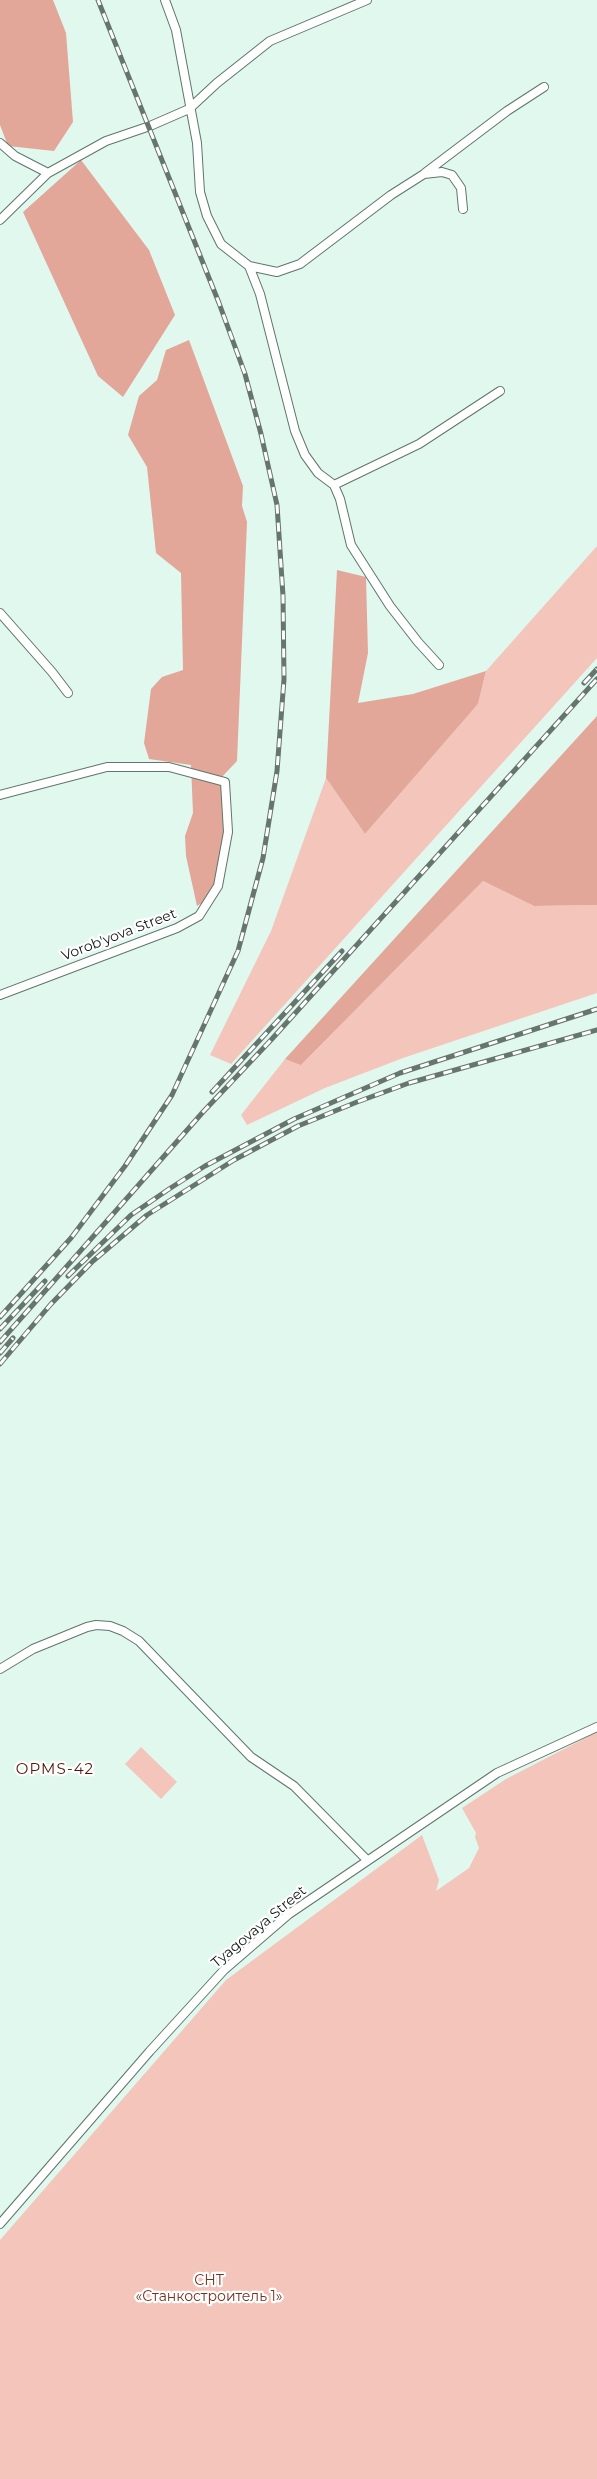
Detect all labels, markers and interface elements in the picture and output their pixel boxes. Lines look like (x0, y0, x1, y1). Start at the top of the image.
street label: Vorob'yova Street (59, 905, 179, 965)
district label: OPMS-42 (15, 1761, 95, 1779)
street label: Tyagovaya Street (208, 1882, 310, 1972)
park label: СНТ «Станкостроитель 1» (136, 2273, 282, 2306)

